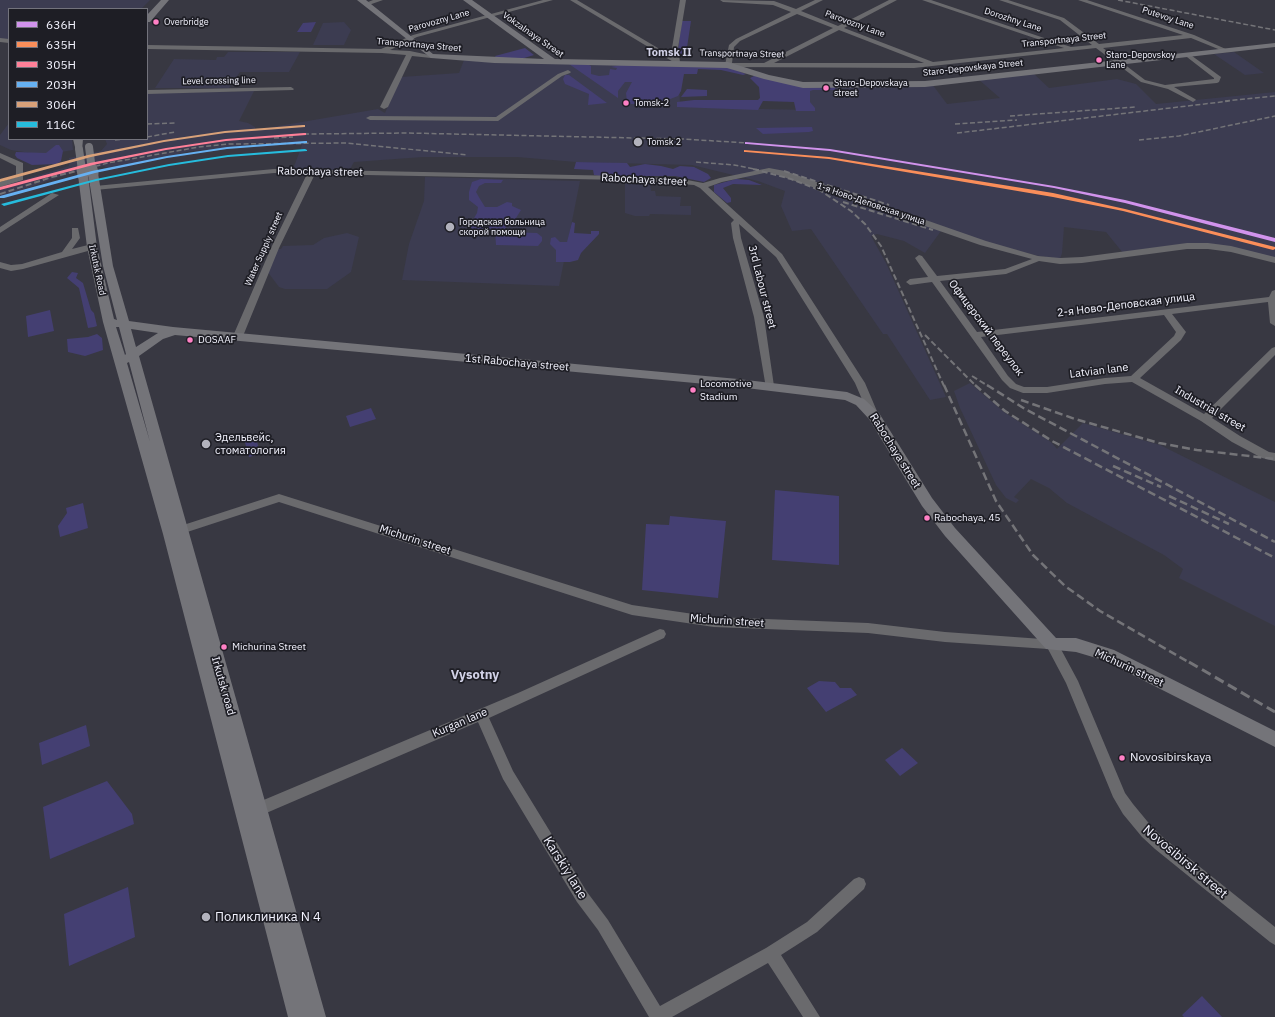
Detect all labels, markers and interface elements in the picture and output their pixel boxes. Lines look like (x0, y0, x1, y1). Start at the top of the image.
street label: Putevoy Lane (1141, 5, 1195, 31)
street label: Dorozhny Lane (983, 6, 1043, 34)
street label: Parovozny Lane (407, 7, 471, 35)
legend (8, 8, 148, 140)
street label: Parovozny Lane (824, 8, 886, 40)
street label: Vokzalnaya Street (500, 10, 566, 60)
text: 636Н (46, 17, 76, 32)
marker: Overbridge (151, 17, 161, 27)
place label: Overbridge (164, 17, 209, 27)
street label: Transportnaya Street (1021, 30, 1107, 50)
street label: Transportnaya Street (376, 36, 462, 54)
text: 635Н (46, 37, 76, 52)
district label: Tomsk II (646, 46, 692, 60)
street label: Transportnaya Street (699, 48, 785, 60)
place label: Staro-Depovskoy Lane (1106, 50, 1175, 71)
marker: Staro-Depovskoy Lane (1094, 55, 1104, 65)
text: 305Н (46, 57, 76, 72)
street label: Staro-Depovskaya Street (922, 57, 1024, 79)
street label: Level crossing line (182, 75, 256, 87)
text: 203Н (46, 77, 76, 92)
place label: Staro-Depovskaya street (834, 78, 908, 99)
marker: Staro-Depovskaya street (821, 83, 831, 93)
text: 306Н (46, 97, 76, 112)
marker: Tomsk-2 (621, 98, 631, 108)
place label: Tomsk-2 (634, 98, 669, 108)
text: 116С (46, 117, 75, 132)
marker: Tomsk 2 (632, 136, 644, 148)
place label: Tomsk 2 (647, 137, 681, 147)
street label: Rabochaya street (277, 165, 363, 179)
street label: Rabochaya street (601, 171, 687, 189)
street label: 1-я Ново-Деповская улица (816, 180, 926, 228)
street label: Water Supply street (243, 210, 285, 288)
place label: Городская больница скорой помощи (459, 217, 545, 238)
marker: Городская больница скорой помощи (444, 221, 456, 233)
street label: Irkutsk Road (86, 244, 108, 296)
street label: 3rd Labour street (745, 244, 779, 330)
street label: Офицерский переулок (945, 277, 1027, 379)
street label: 2-я Ново-Деповская улица (1056, 290, 1196, 320)
place label: DOSAAF (198, 334, 236, 346)
marker: DOSAAF (185, 335, 195, 345)
street label: 1st Rabochaya street (465, 352, 569, 374)
street label: Latvian lane (1069, 361, 1129, 381)
place label: Locomotive Stadium (700, 378, 752, 402)
street label: Industrial street (1172, 383, 1248, 435)
marker: Locomotive Stadium (688, 385, 698, 395)
street label: Rabochaya street (867, 411, 923, 491)
place label: Эдельвейс, стоматология (215, 431, 286, 457)
marker: Эдельвейс, стоматология (200, 438, 212, 450)
place label: Rabochaya, 45 (934, 512, 1000, 524)
marker: Rabochaya, 45 (922, 513, 932, 523)
street label: Michurin street (378, 522, 452, 558)
street label: Michurin street (689, 612, 765, 630)
place label: Michurina Street (232, 641, 306, 653)
marker: Michurina Street (219, 642, 229, 652)
street label: Michurin street (1092, 646, 1166, 690)
street label: Irkutsk road (208, 655, 238, 717)
district label: Vysotny (451, 667, 499, 683)
street label: Kurgan lane (430, 705, 490, 741)
place label: Novosibirskaya (1130, 751, 1212, 765)
marker: Novosibirskaya (1117, 753, 1127, 763)
street label: Novosibirsk street (1140, 822, 1230, 902)
street label: Karskiy lane (540, 834, 590, 902)
place label: Поликлиника N 4 (215, 909, 321, 925)
marker: Поликлиника N 4 (200, 911, 212, 923)

